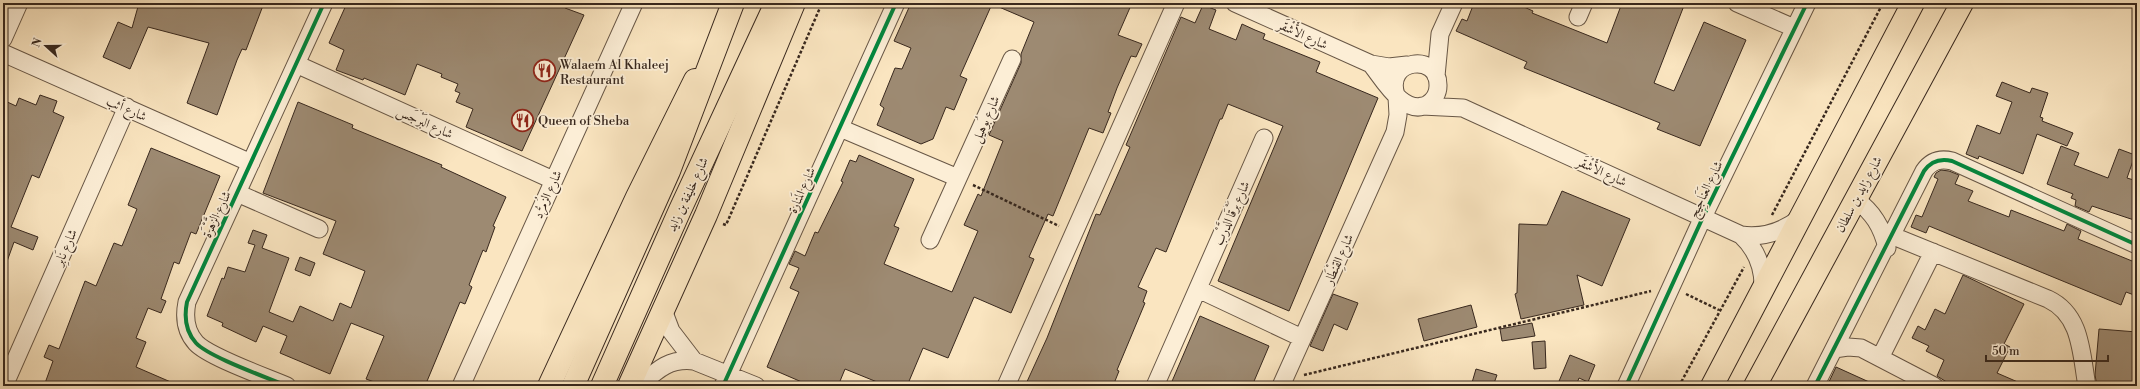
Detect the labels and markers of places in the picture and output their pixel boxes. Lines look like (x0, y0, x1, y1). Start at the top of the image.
place label: Walaem Al Khaleej Restaurant (559, 57, 669, 88)
restaurant icon: Walaem Al Khaleej Restaurant (532, 58, 558, 84)
restaurant icon: Queen of Sheba (510, 107, 536, 133)
place label: Queen of Sheba (538, 113, 630, 129)

